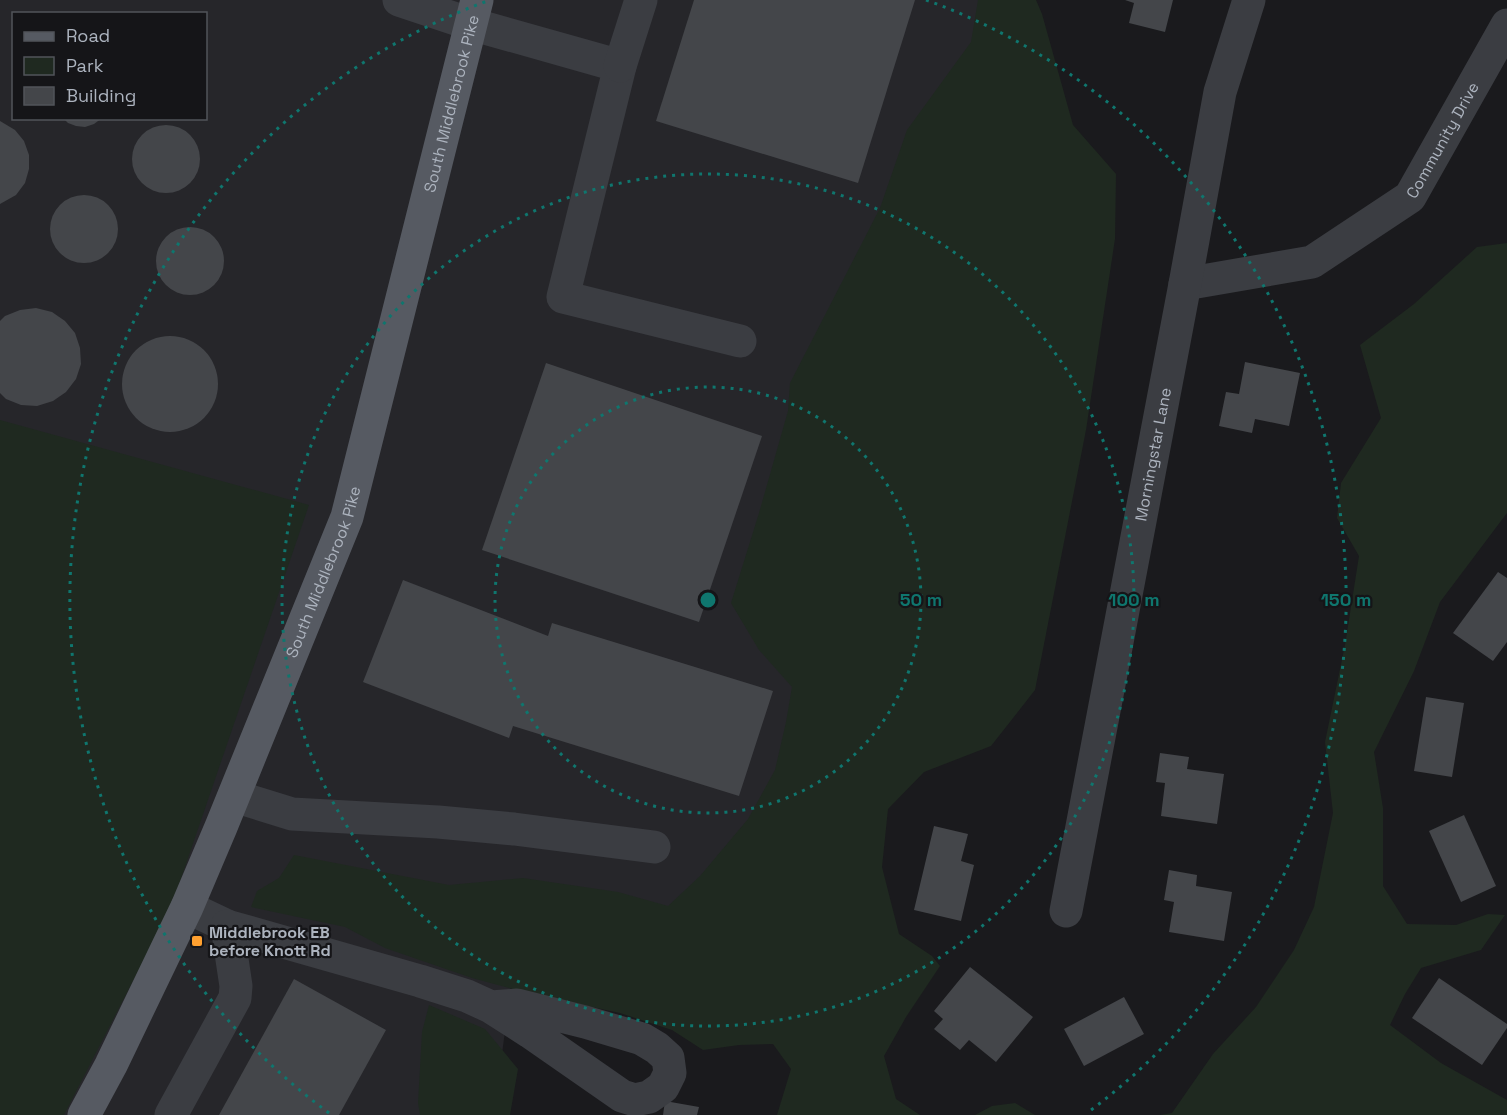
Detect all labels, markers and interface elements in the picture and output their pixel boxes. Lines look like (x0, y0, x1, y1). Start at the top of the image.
legend (12, 12, 207, 120)
street label: South Middlebrook Pike (419, 13, 483, 195)
text: Road (66, 24, 110, 47)
text: Park (66, 54, 104, 77)
street label: Community Drive (1401, 78, 1483, 202)
text: Building (66, 84, 136, 107)
street label: Morningstar Lane (1130, 385, 1176, 523)
street label: South Middlebrook Pike (280, 484, 365, 661)
text: 50 m (900, 588, 942, 611)
text: 100 m (1108, 588, 1160, 611)
text: 150 m (1321, 588, 1371, 611)
centre of rings (698, 590, 718, 610)
place label: Middlebrook EB before Knott Rd (209, 922, 331, 961)
marker: Middlebrook EB before Knott Rd (190, 934, 204, 948)

